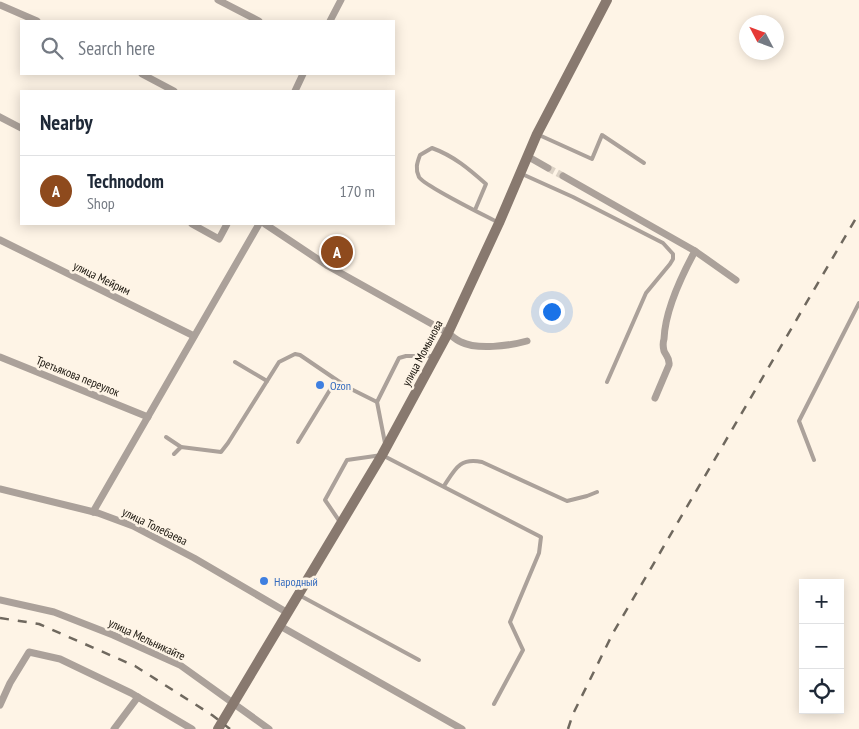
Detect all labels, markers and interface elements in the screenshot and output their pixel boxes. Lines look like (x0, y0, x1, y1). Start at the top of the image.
north arrow (739, 15, 784, 60)
search box (20, 20, 395, 75)
icon: search (38, 34, 66, 62)
text: Search here (78, 36, 155, 60)
text: Nearby (40, 109, 93, 136)
text: Technodom (87, 169, 164, 193)
text: A (52, 181, 60, 201)
text: 170 m (340, 181, 375, 201)
text: Shop (87, 193, 115, 213)
pin: A (321, 233, 353, 271)
street label: улица Мейрим (71, 258, 133, 298)
your location (539, 299, 565, 325)
street label: улица Момынова (398, 317, 446, 389)
street label: Третьякова переулок (34, 352, 122, 400)
place label: Ozon (330, 378, 351, 393)
marker: Ozon (314, 379, 326, 391)
street label: улица Толебаева (120, 504, 190, 548)
place label: Народный (274, 574, 318, 589)
marker: Народный (258, 575, 270, 587)
map controls (799, 579, 844, 714)
button: + (799, 579, 844, 624)
street label: улица Мельникайте (106, 615, 188, 663)
button: − (799, 624, 844, 669)
button: locate (799, 669, 844, 714)

